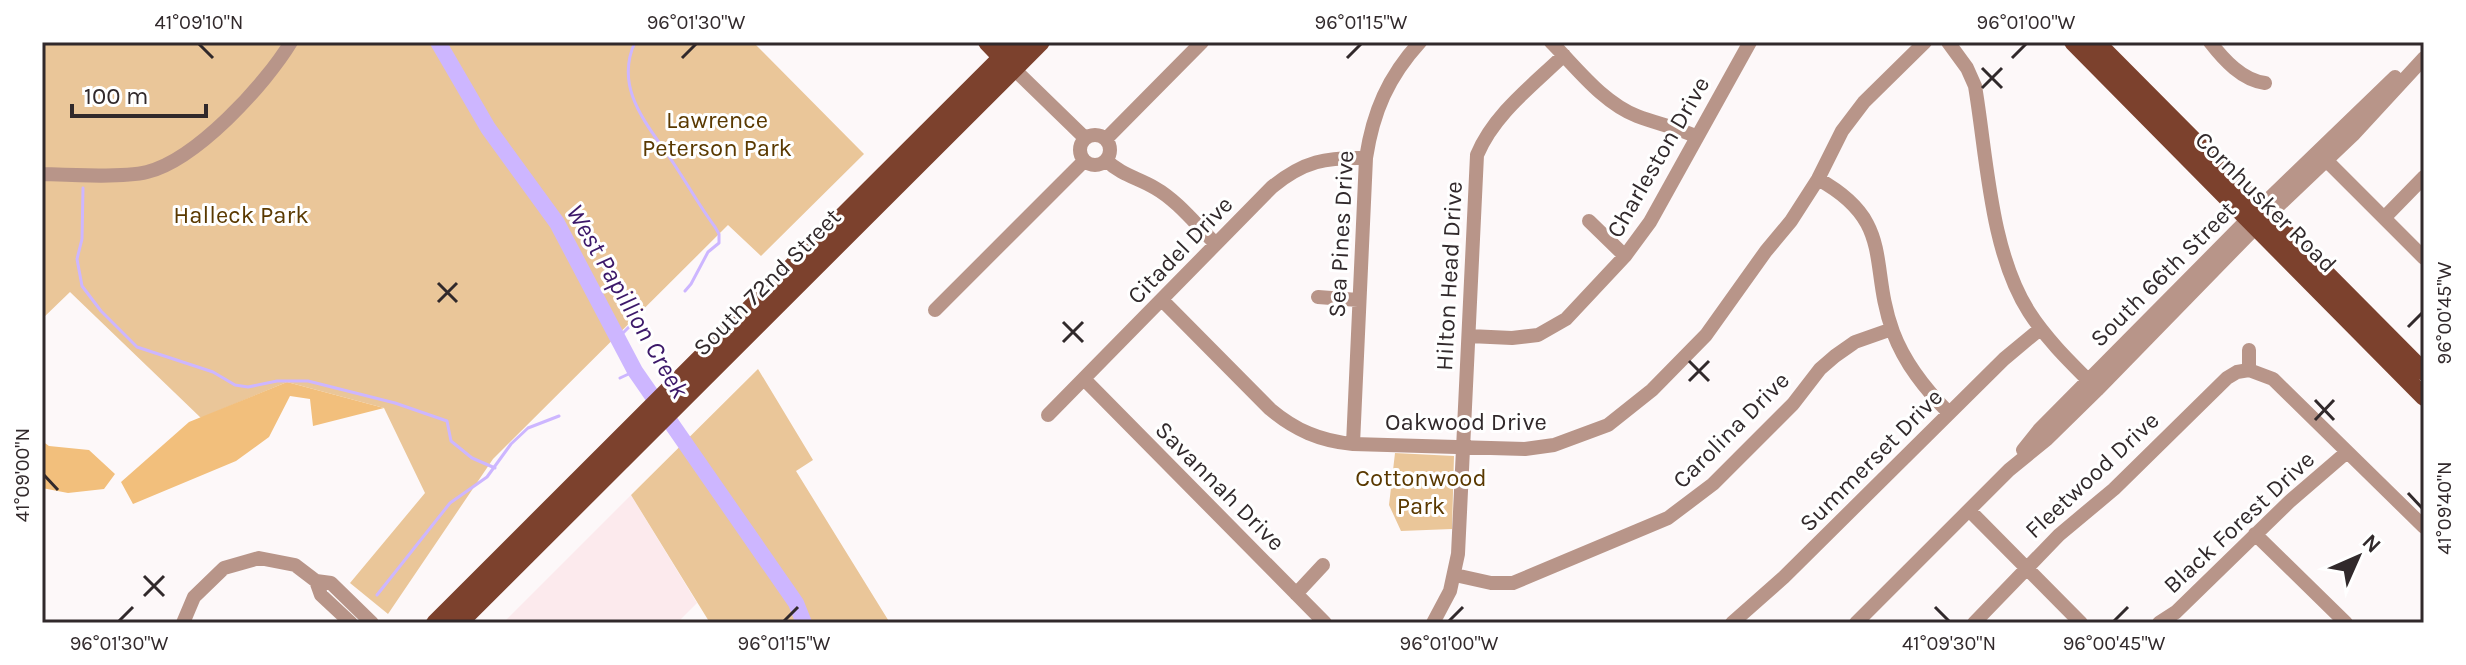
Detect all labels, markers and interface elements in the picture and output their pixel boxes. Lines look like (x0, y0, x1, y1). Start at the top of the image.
text: 41°09'10"N (154, 11, 244, 34)
text: 96°01'30"W (647, 11, 745, 34)
text: 96°01'15"W (1315, 11, 1408, 34)
text: 96°01'00"W (1977, 11, 2075, 34)
scale bar (72, 68, 206, 118)
street label: Charleston Drive (1601, 72, 1715, 242)
text: 100 m (84, 82, 149, 110)
park label: Lawrence Peterson Park (642, 106, 792, 162)
street label: Cornhusker Road (2190, 126, 2342, 278)
street label: Sea Pines Drive (1323, 150, 1359, 318)
street label: Hilton Head Drive (1430, 180, 1468, 372)
street label: Citadel Drive (1122, 190, 1238, 310)
street label: South 66th Street (2085, 196, 2241, 352)
water label: West Papillion Creek (559, 199, 696, 404)
park label: Halleck Park (173, 201, 309, 229)
street label: South 72nd Street (688, 203, 846, 361)
text: 96°00'45"W (2433, 262, 2456, 364)
street label: Carolina Drive (1667, 366, 1795, 494)
street label: Summerset Drive (1794, 383, 1948, 537)
street label: Fleetwood Drive (2019, 406, 2165, 544)
street label: Oakwood Drive (1385, 408, 1547, 436)
street label: Savannah Drive (1149, 415, 1291, 557)
text: 41°09'00"N (11, 428, 34, 522)
street label: Black Forest Drive (2158, 445, 2320, 599)
text: 41°09'40"N (2433, 461, 2456, 555)
park label: Cottonwood Park (1355, 464, 1487, 520)
north arrow (2318, 517, 2398, 597)
text: N (2357, 529, 2386, 558)
text: 96°01'30"W (70, 632, 168, 655)
text: 96°01'15"W (738, 632, 831, 655)
text: 96°01'00"W (1400, 632, 1498, 655)
text: 41°09'30"N (1902, 632, 1996, 655)
text: 96°00'45"W (2063, 632, 2165, 655)

